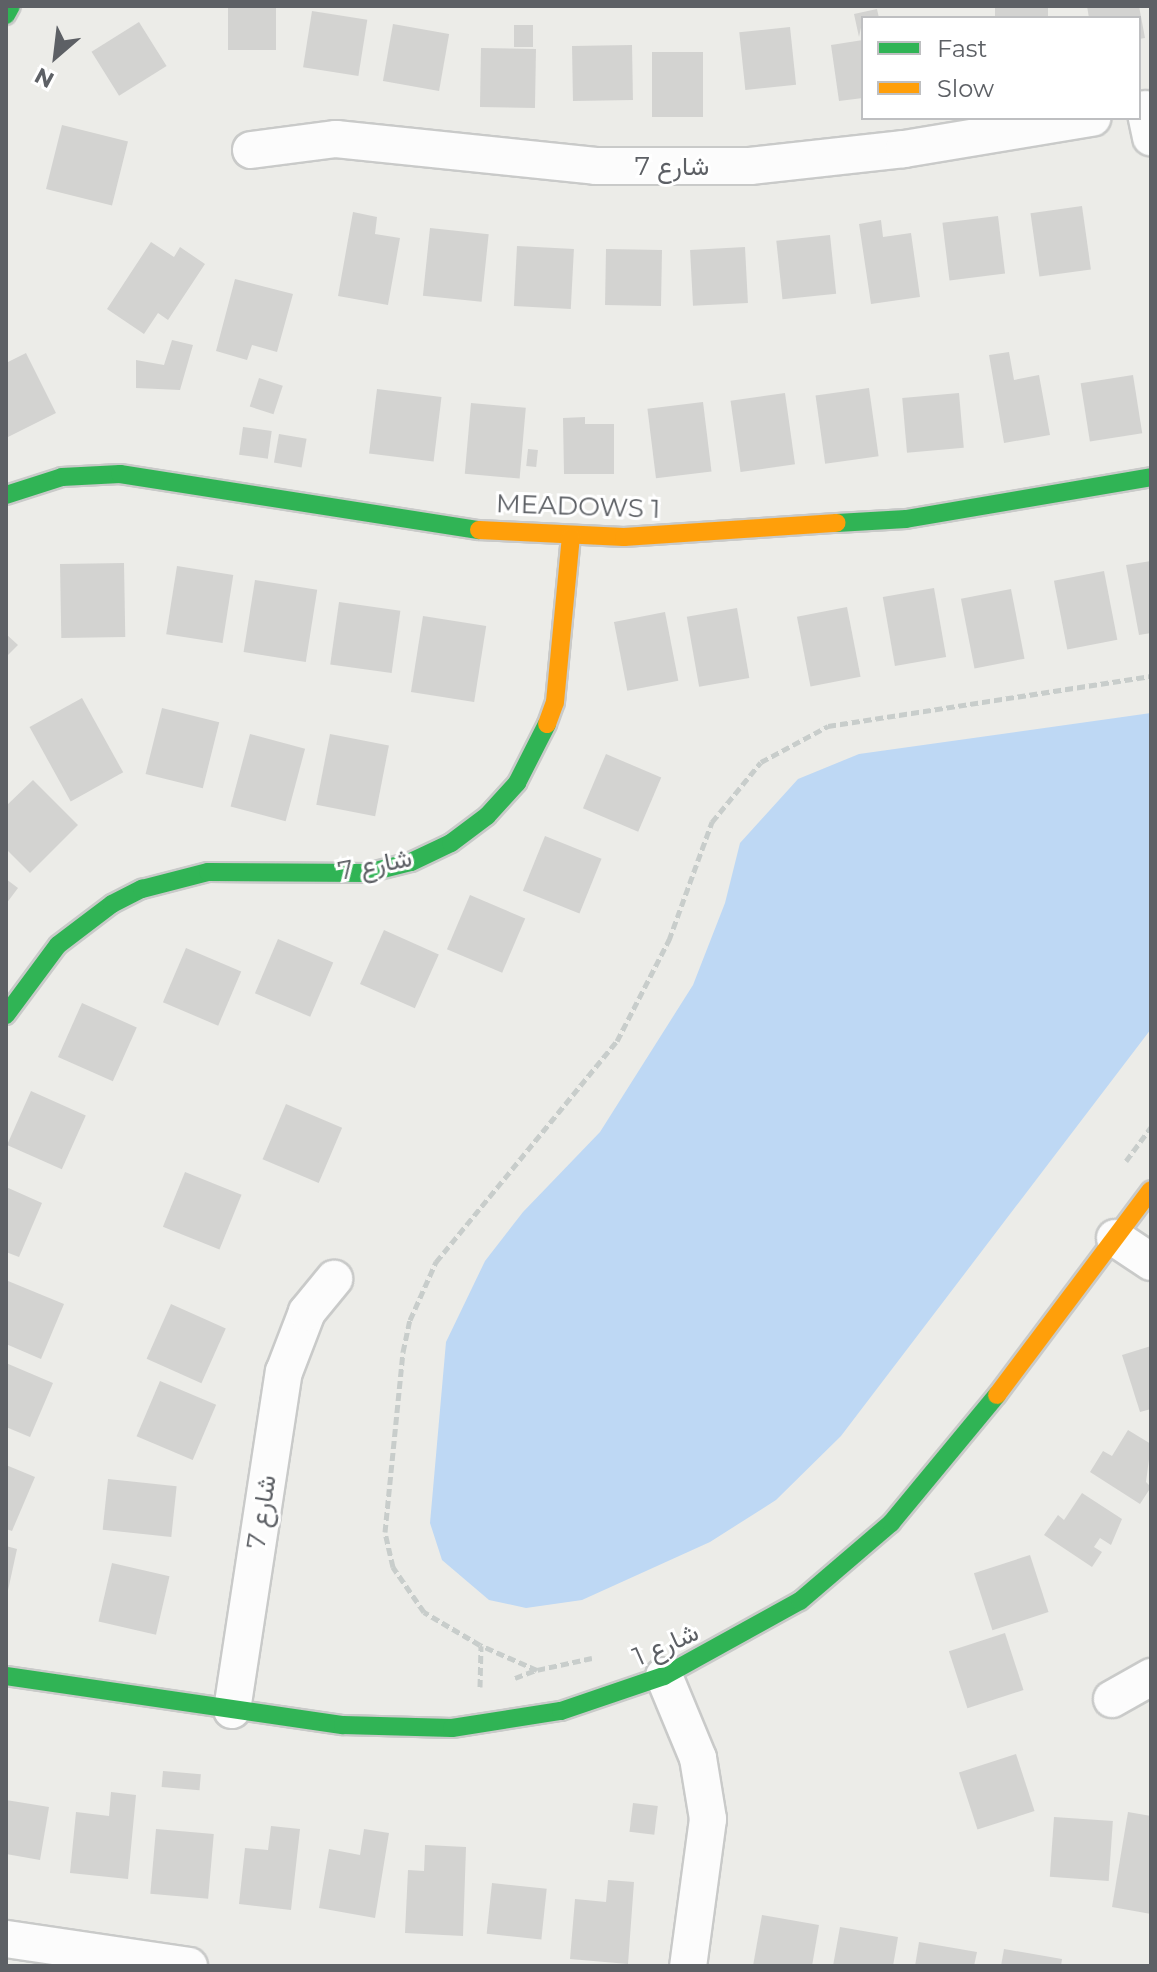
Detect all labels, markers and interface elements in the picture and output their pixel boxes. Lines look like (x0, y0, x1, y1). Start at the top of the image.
north arrow (16, 16, 96, 96)
legend (861, 16, 1141, 120)
text: Fast (937, 34, 987, 63)
text: N (30, 62, 59, 94)
text: Slow (937, 74, 994, 103)
street label: شارع 7 (635, 151, 709, 183)
street label: MEADOWS 1 (495, 489, 661, 525)
street label: شارع 7 (335, 843, 415, 887)
street label: شارع 7 (241, 1473, 283, 1551)
street label: شارع 1 (628, 1617, 704, 1673)

